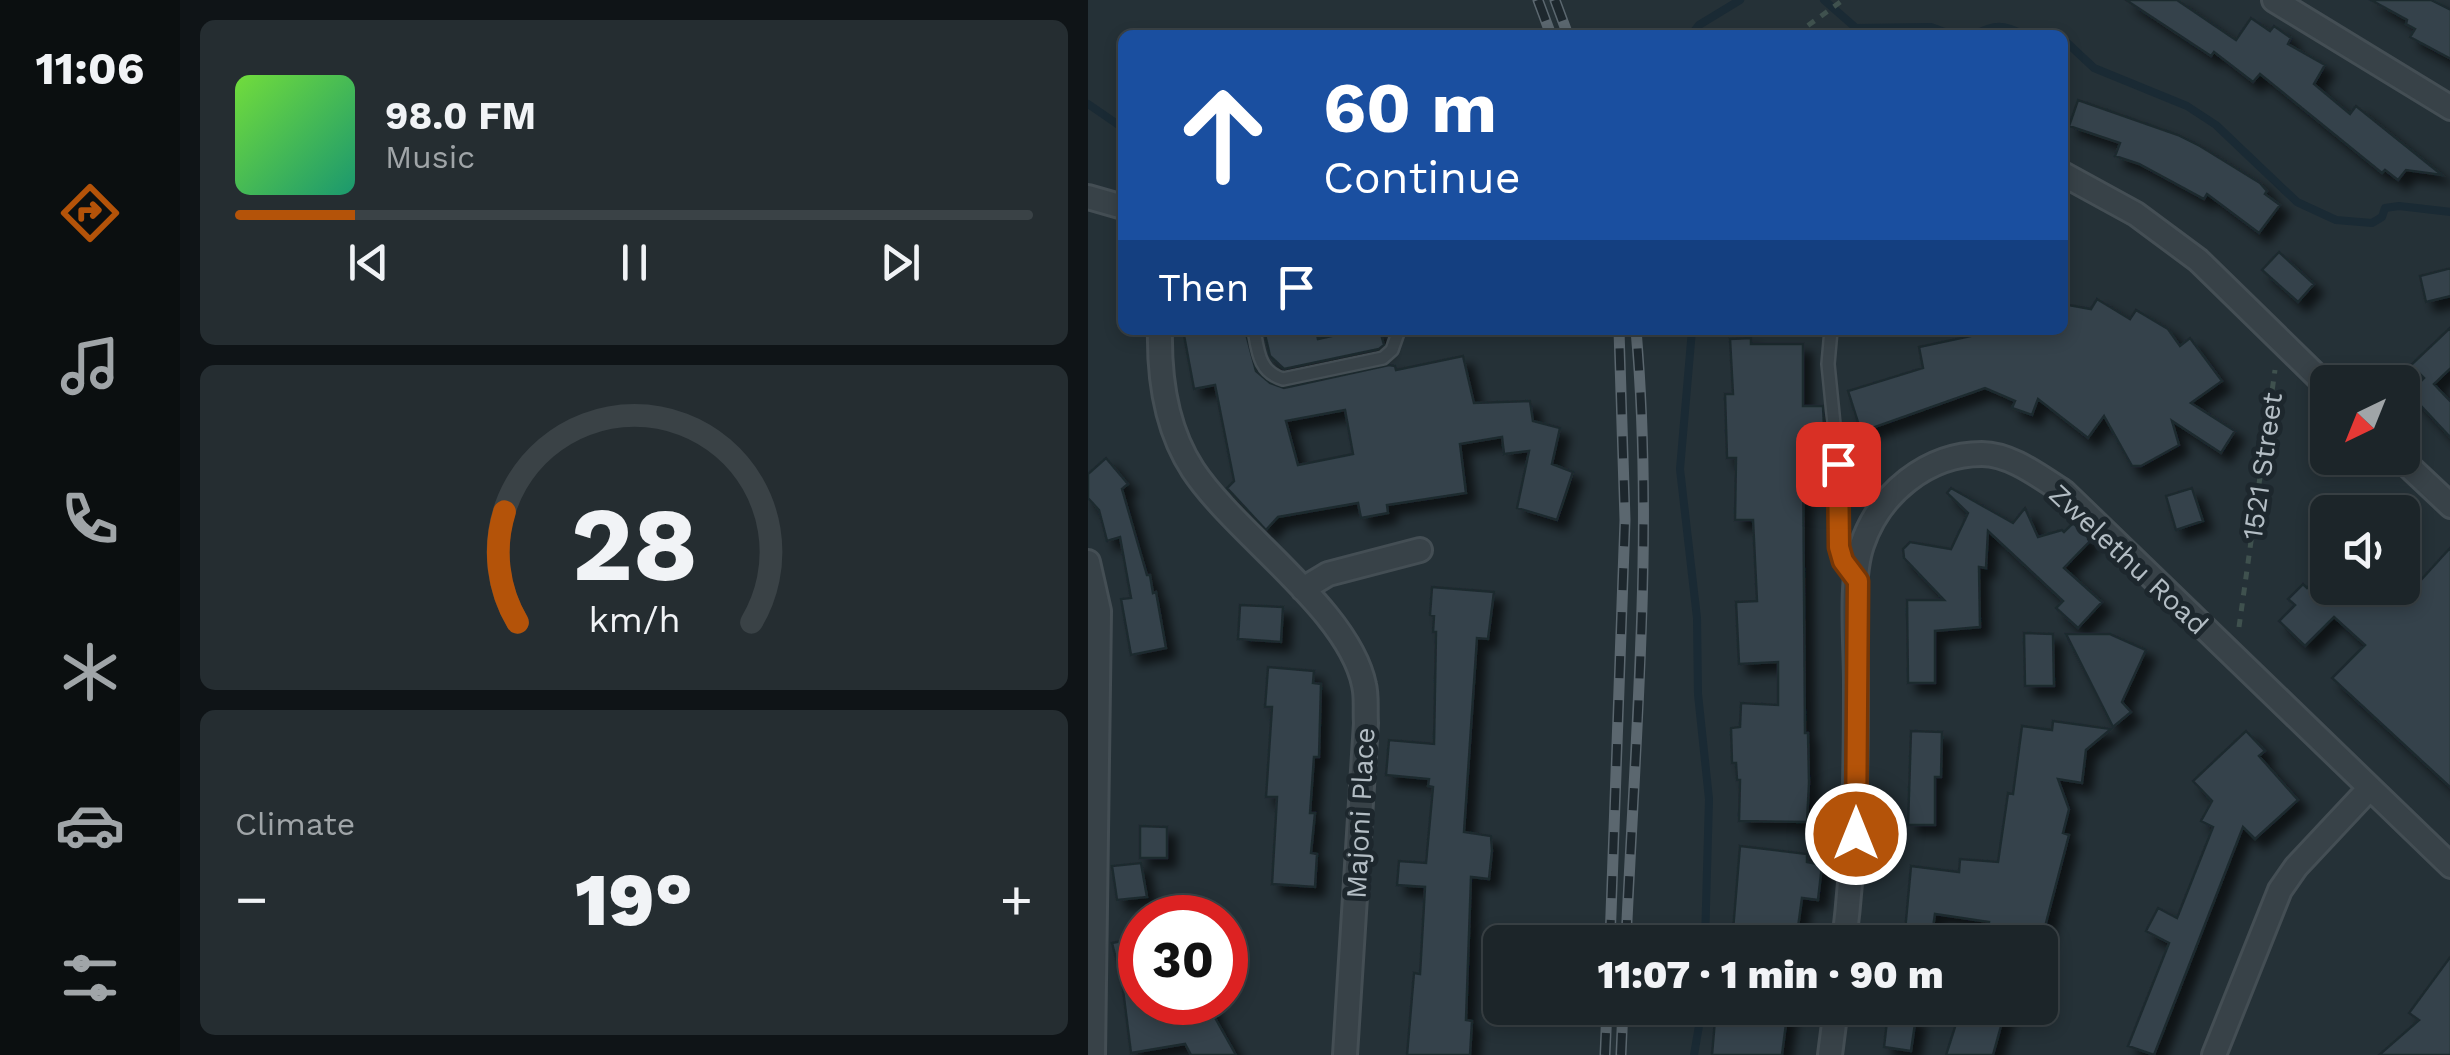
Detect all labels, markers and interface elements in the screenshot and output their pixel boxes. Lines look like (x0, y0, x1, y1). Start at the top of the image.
text: 11:06 (35, 42, 145, 95)
text: 60 m (1323, 67, 1497, 149)
icon: ahead (1158, 70, 1288, 200)
text: 98.0 FM (385, 94, 536, 138)
text: Music (385, 138, 475, 176)
text: Continue (1323, 151, 1521, 204)
icon: directions (55, 178, 125, 248)
icon: previous (341, 235, 396, 290)
icon: pause (607, 235, 662, 290)
icon: next (873, 235, 928, 290)
icon: arrive (1269, 260, 1324, 315)
text: Then (1158, 266, 1249, 310)
icon: music (55, 331, 125, 401)
north arrow (2310, 365, 2420, 475)
map controls (2310, 365, 2420, 605)
street label: 1521 Street (2236, 390, 2289, 542)
pin (1796, 422, 1881, 507)
icon: arrive (1811, 437, 1866, 492)
street label: Zwelethu Road (2043, 478, 2215, 641)
text: 28 (570, 483, 698, 605)
icon: phone (55, 484, 125, 554)
button: sound (2310, 495, 2420, 605)
text: km/h (588, 599, 680, 641)
icon: climate (55, 637, 125, 707)
street label: Majoni Place (1340, 727, 1381, 900)
position arrow (1804, 782, 1908, 886)
icon: car (55, 790, 125, 860)
text: Climate (235, 805, 355, 843)
text: 19° (575, 855, 693, 943)
text: − (235, 867, 268, 931)
text: + (1000, 867, 1033, 931)
speed limit sign: 30 (1118, 895, 1248, 1025)
icon: filters (55, 943, 125, 1013)
text: 11:07 · 1 min · 90 m (1597, 953, 1944, 997)

